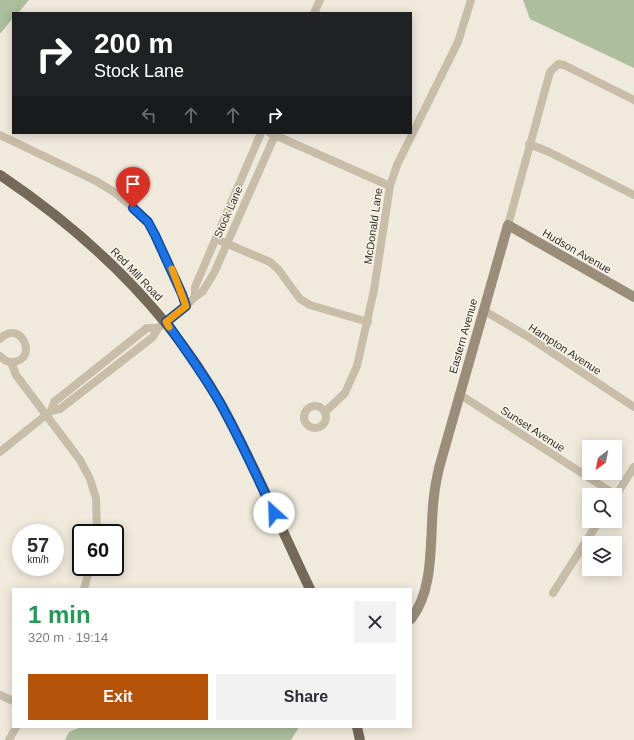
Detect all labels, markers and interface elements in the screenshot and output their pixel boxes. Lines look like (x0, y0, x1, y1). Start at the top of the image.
icon: right (28, 28, 80, 80)
text: 200 m (94, 28, 173, 59)
text: Stock Lane (94, 61, 184, 81)
icon: left (138, 104, 160, 126)
icon: ahead (180, 104, 202, 126)
icon: ahead (222, 104, 244, 126)
icon: right (264, 104, 286, 126)
pin (116, 167, 150, 208)
icon: arrive (122, 173, 144, 195)
street label: Stock Lane (211, 184, 245, 240)
street label: McDonald Lane (362, 187, 384, 265)
street label: Hudson Avenue (540, 226, 614, 276)
street label: Red Mill Road (109, 245, 165, 303)
street label: Eastern Avenue (447, 297, 479, 375)
street label: Hampton Avenue (526, 321, 604, 377)
street label: Sunset Avenue (499, 404, 567, 454)
north arrow (582, 440, 622, 480)
map controls (582, 440, 622, 576)
button: search (582, 488, 622, 528)
position arrow (253, 492, 295, 534)
speed limit sign: 60 (72, 524, 124, 576)
text: 57 (27, 534, 49, 556)
button: layers (582, 536, 622, 576)
text: km/h (27, 554, 49, 565)
text: 1 min (28, 601, 91, 628)
button: close (354, 601, 396, 643)
text: 320 m · 19:14 (28, 630, 108, 645)
button: Exit (28, 674, 208, 720)
button: Share (216, 674, 396, 720)

